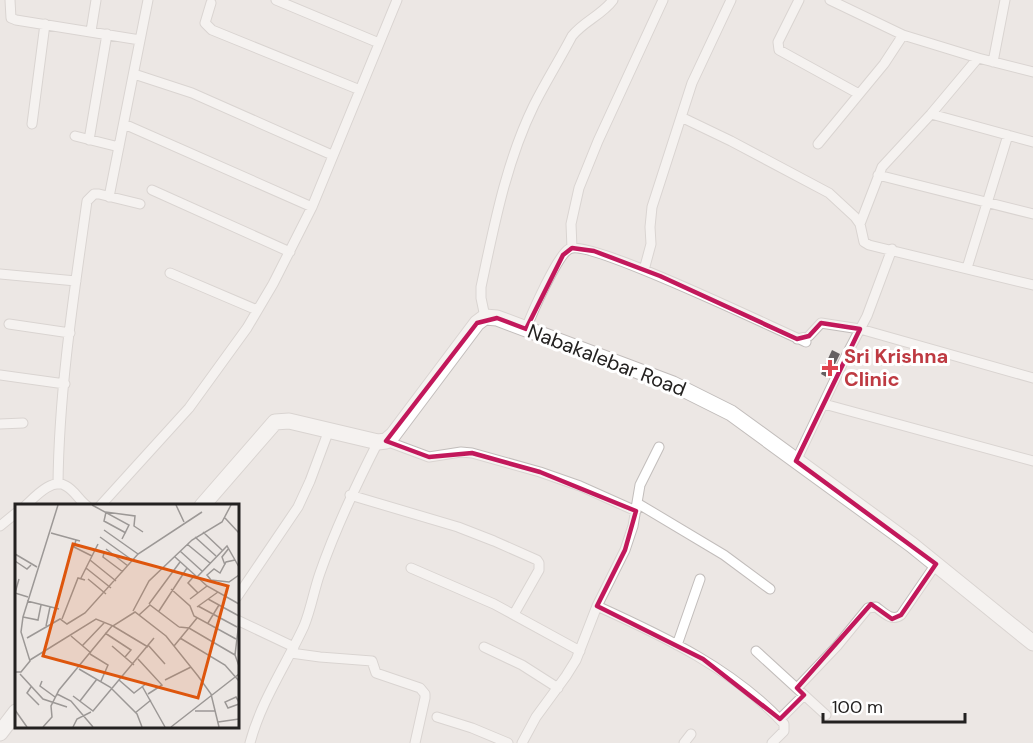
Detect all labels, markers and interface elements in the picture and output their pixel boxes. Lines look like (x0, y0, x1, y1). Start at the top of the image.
street label: Nabakalebar Road (524, 318, 690, 402)
place label: Sri Krishna Clinic (844, 343, 948, 392)
marker: Sri Krishna Clinic (821, 359, 839, 377)
inset map (15, 504, 238, 728)
scale bar (823, 686, 966, 724)
text: 100 m (832, 695, 883, 719)

